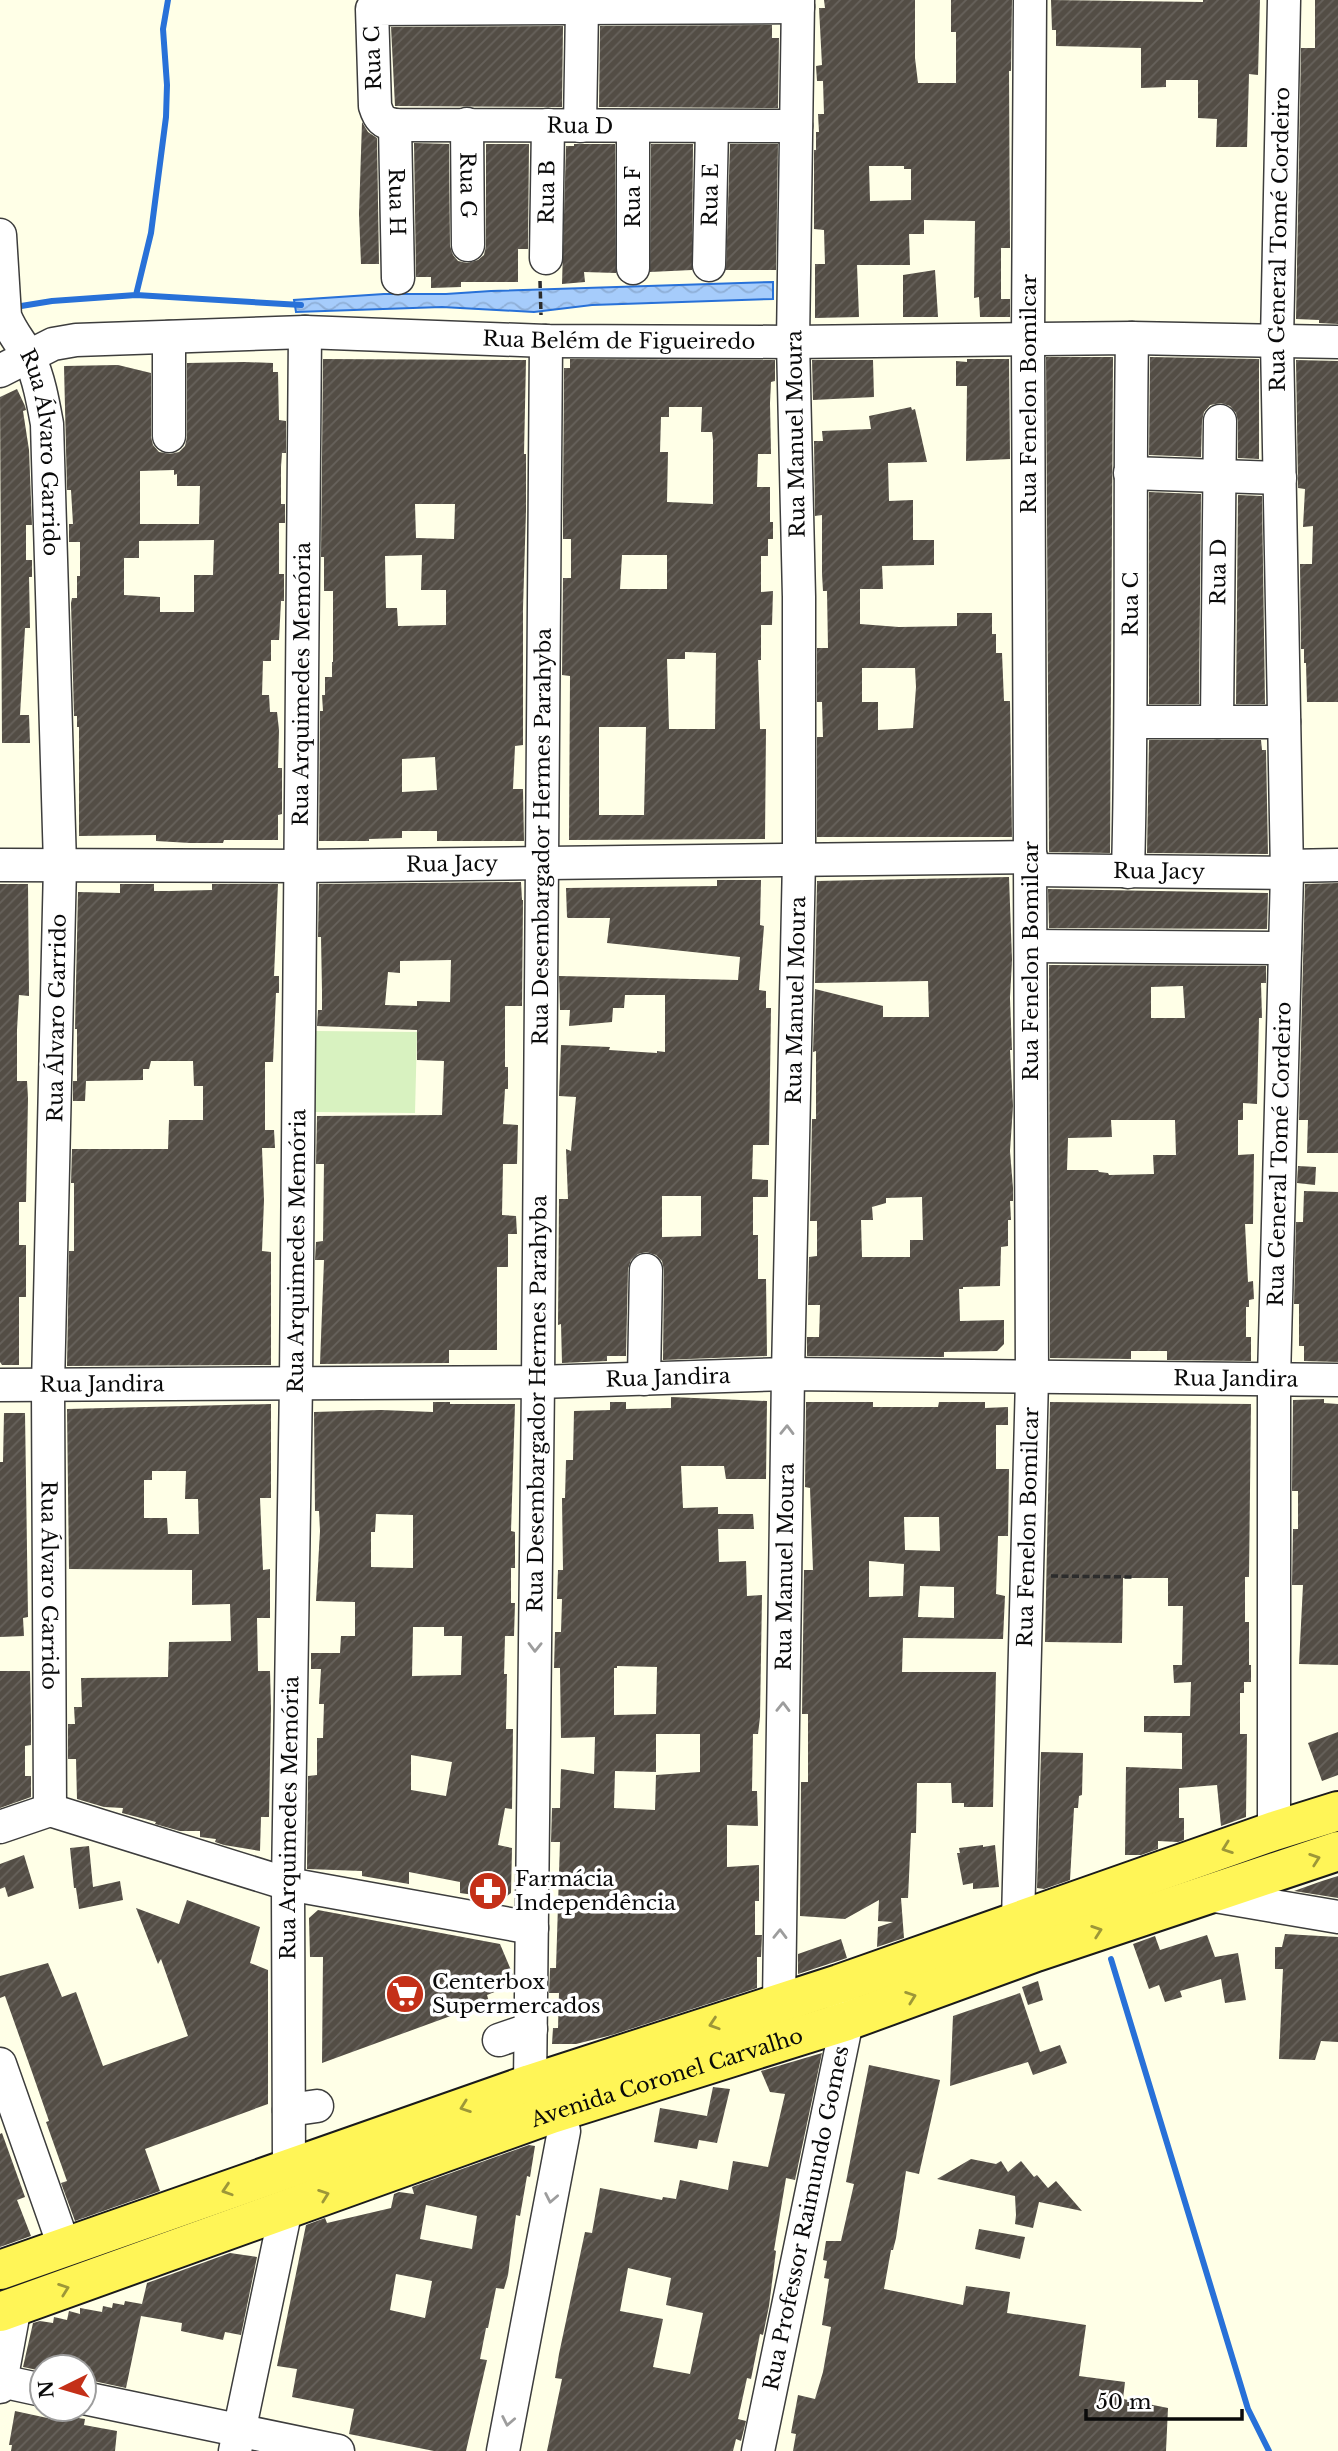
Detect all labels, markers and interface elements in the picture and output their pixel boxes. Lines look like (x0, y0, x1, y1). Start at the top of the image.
street label: Rua C (359, 25, 387, 91)
street label: Rua General Tomé Cordeiro (1264, 87, 1295, 392)
street label: Rua D (546, 112, 614, 140)
street label: Rua G (454, 152, 481, 218)
street label: Rua B (534, 160, 560, 224)
street label: Rua E (697, 163, 724, 227)
street label: Rua F (620, 166, 646, 228)
street label: Rua H (383, 168, 410, 236)
street label: Rua Fenelon Bomilcar (1016, 274, 1042, 514)
street label: Rua Belém de Figueiredo (482, 326, 755, 355)
street label: Rua Manuel Moura (781, 330, 811, 538)
street label: Rua Álvaro Garrido (14, 345, 64, 557)
street label: Rua D (1205, 539, 1232, 605)
street label: Rua Arquimedes Memória (288, 542, 316, 826)
street label: Rua C (1118, 572, 1144, 636)
street label: Rua Desembargador Hermes Parahyba (528, 628, 557, 1046)
street label: Rua Fenelon Bomilcar (1018, 841, 1044, 1081)
street label: Rua Jacy (406, 851, 499, 878)
street label: Rua Jacy (1113, 858, 1206, 885)
street label: Rua Manuel Moura (781, 896, 811, 1104)
street label: Rua Álvaro Garrido (42, 913, 72, 1123)
street label: Rua General Tomé Cordeiro (1263, 1001, 1297, 1307)
street label: Rua Arquimedes Memória (283, 1109, 311, 1393)
street label: Rua Desembargador Hermes Parahyba (522, 1195, 552, 1613)
street label: Rua Jandira (605, 1363, 731, 1393)
street label: Rua Jandira (1173, 1365, 1299, 1393)
street label: Rua Jandira (40, 1371, 165, 1398)
street label: Rua Fenelon Bomilcar (1012, 1407, 1044, 1648)
one-way arrow (779, 1425, 795, 1435)
street label: Rua Manuel Moura (771, 1463, 800, 1671)
street label: Rua Álvaro Garrido (35, 1481, 62, 1690)
one-way arrow (528, 1641, 543, 1652)
street label: Rua Arquimedes Memória (275, 1675, 304, 1960)
one-way arrow (775, 1701, 791, 1712)
one-way arrow (1221, 1839, 1233, 1853)
one-way arrow (1308, 1853, 1320, 1867)
place label: Farmácia Independência (515, 1866, 676, 1916)
pharmacy icon: Farmácia Independência (467, 1870, 509, 1912)
one-way arrow (1090, 1925, 1102, 1939)
one-way arrow (772, 1929, 788, 1939)
place label: Centerbox Supermercados (432, 1969, 601, 2019)
supermarket icon: Centerbox Supermercados (384, 1973, 426, 2015)
one-way arrow (905, 1992, 917, 2006)
one-way arrow (708, 2016, 721, 2030)
street label: Avenida Coronel Carvalho (526, 2023, 806, 2134)
street label: Rua Professor Raimundo Gomes (758, 2043, 855, 2393)
one-way arrow (460, 2099, 472, 2113)
one-way arrow (222, 2182, 234, 2196)
one-way arrow (318, 2189, 330, 2203)
one-way arrow (544, 2192, 559, 2204)
one-way arrow (58, 2283, 70, 2297)
north arrow (28, 2353, 98, 2423)
scale bar (1086, 2378, 1242, 2422)
text: N (34, 2379, 59, 2399)
text: 50 m (1096, 2389, 1152, 2415)
one-way arrow (502, 2415, 517, 2427)

